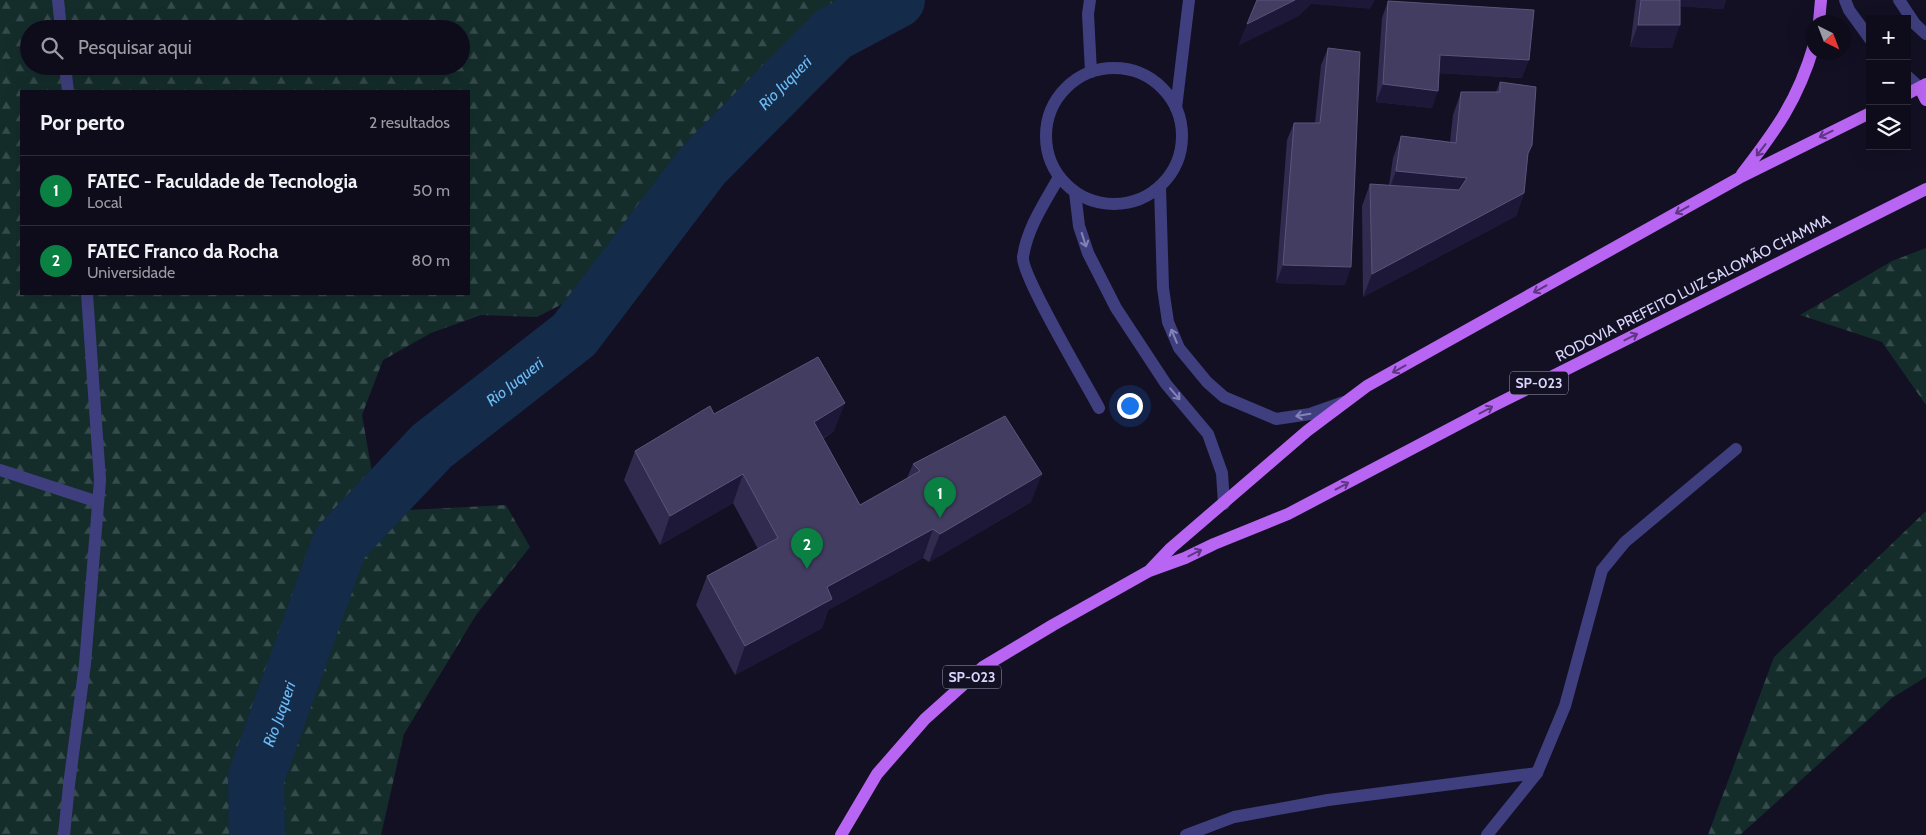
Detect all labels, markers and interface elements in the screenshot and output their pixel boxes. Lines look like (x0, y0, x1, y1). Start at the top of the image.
north arrow (1806, 15, 1851, 60)
map controls (1866, 15, 1911, 150)
button: + (1866, 15, 1911, 60)
search box (20, 20, 470, 75)
icon: search (38, 34, 66, 62)
text: Pesquisar aqui (78, 36, 192, 59)
water label: Rio Juqueri (754, 51, 816, 113)
button: − (1866, 60, 1911, 105)
button: layers (1866, 105, 1911, 150)
text: Por perto (40, 110, 125, 135)
text: 2 resultados (369, 113, 450, 132)
one-way arrow (1819, 130, 1834, 140)
one-way arrow (1755, 143, 1766, 156)
text: FATEC - Faculdade de Tecnologia (87, 170, 358, 193)
text: 1 (53, 181, 59, 200)
text: 50 m (413, 181, 450, 200)
text: Local (87, 193, 122, 212)
one-way arrow (1676, 205, 1690, 215)
street label: RODOVIA PREFEITO LUIZ SALOMÃO CHAMMA (1553, 210, 1834, 365)
one-way arrow (1080, 231, 1089, 247)
text: FATEC Franco da Rocha (87, 240, 278, 263)
text: 2 (52, 251, 60, 270)
text: 80 m (412, 251, 450, 270)
text: Universidade (87, 263, 175, 282)
one-way arrow (1534, 285, 1548, 295)
one-way arrow (1169, 329, 1179, 344)
one-way arrow (1623, 332, 1638, 341)
water label: Rio Juqueri (482, 353, 548, 410)
one-way arrow (1392, 364, 1406, 374)
road number: SP-023 (1510, 372, 1568, 394)
one-way arrow (1169, 388, 1180, 401)
your location (1117, 393, 1143, 419)
one-way arrow (1478, 405, 1493, 414)
one-way arrow (1295, 410, 1311, 420)
pin: 1 (924, 477, 956, 518)
one-way arrow (1335, 480, 1349, 490)
pin: 2 (791, 528, 823, 569)
one-way arrow (1187, 548, 1202, 557)
road number: SP-023 (943, 666, 1001, 689)
water label: Rio Juqueri (259, 678, 299, 749)

